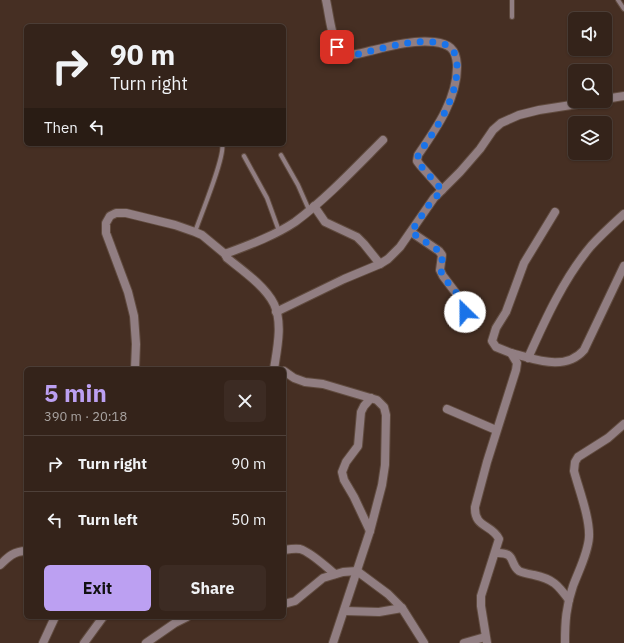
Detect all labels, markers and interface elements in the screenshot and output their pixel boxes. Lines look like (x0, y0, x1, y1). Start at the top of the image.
map controls (568, 12, 612, 160)
button: sound (568, 12, 612, 56)
pin (320, 30, 354, 64)
text: 90 m (110, 36, 175, 73)
icon: arrive (326, 36, 348, 58)
icon: right (44, 40, 96, 92)
button: search (568, 64, 612, 108)
text: Turn right (110, 72, 188, 95)
icon: left (86, 116, 108, 138)
button: layers (568, 116, 612, 160)
text: Then (44, 118, 78, 137)
position arrow (444, 291, 486, 333)
text: 5 min (44, 377, 107, 409)
button: close (224, 380, 266, 422)
text: 390 m · 20:18 (44, 408, 127, 425)
icon: right (44, 453, 66, 475)
text: Turn right (78, 454, 147, 473)
text: 90 m (231, 454, 266, 473)
icon: left (44, 509, 66, 531)
text: Turn left (78, 510, 138, 529)
text: 50 m (231, 510, 266, 529)
button: Exit (44, 565, 151, 611)
button: Share (159, 565, 266, 611)

